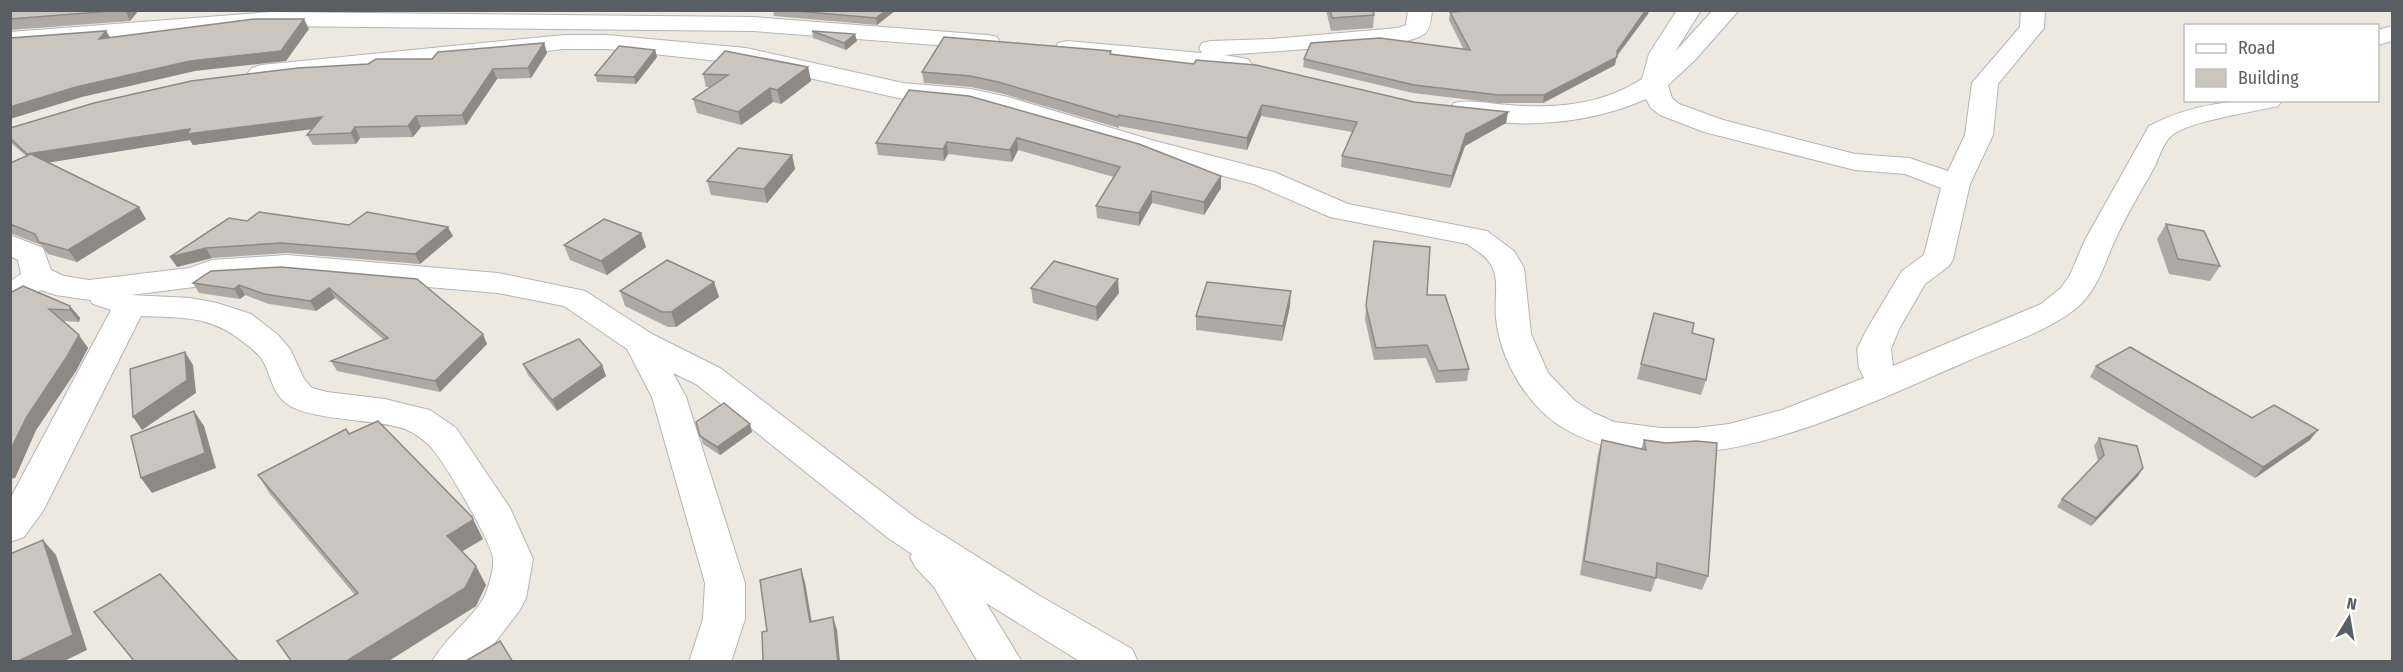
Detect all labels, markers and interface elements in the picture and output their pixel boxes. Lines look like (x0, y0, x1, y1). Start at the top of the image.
legend (2184, 24, 2379, 102)
text: Road (2238, 37, 2275, 59)
text: Building (2238, 67, 2299, 89)
north arrow (2319, 588, 2379, 648)
text: N (2345, 594, 2358, 614)

